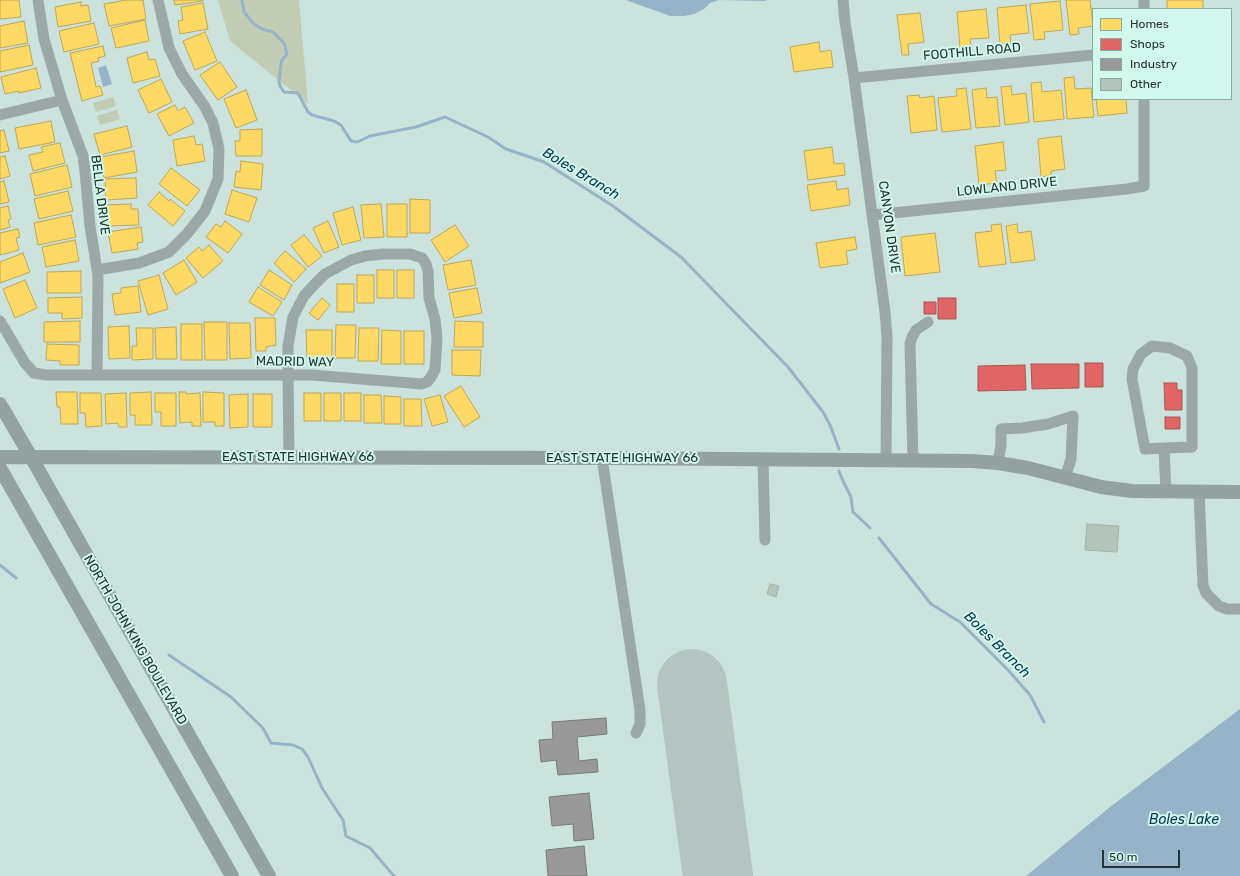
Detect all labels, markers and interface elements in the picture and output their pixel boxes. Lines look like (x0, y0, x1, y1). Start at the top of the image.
legend (1092, 8, 1232, 100)
text: Homes (1130, 17, 1169, 31)
text: Shops (1130, 37, 1165, 51)
street label: FOOTHILL ROAD (923, 40, 1021, 64)
text: Industry (1130, 57, 1177, 71)
text: Other (1130, 77, 1161, 91)
water label: Boles Branch (539, 144, 623, 204)
street label: BELLA DRIVE (87, 154, 113, 236)
street label: LOWLAND DRIVE (956, 174, 1058, 200)
street label: CANYON DRIVE (875, 180, 903, 274)
street label: MADRID WAY (256, 354, 334, 370)
street label: EAST STATE HIGHWAY 66 (222, 449, 374, 465)
street label: EAST STATE HIGHWAY 66 (546, 450, 698, 466)
street label: NORTH JOHN KING BOULEVARD (80, 553, 190, 727)
water label: Boles Branch (960, 608, 1034, 682)
water label: Boles Lake (1149, 812, 1219, 828)
scale bar (1104, 842, 1182, 868)
text: 50 m (1109, 850, 1137, 864)

